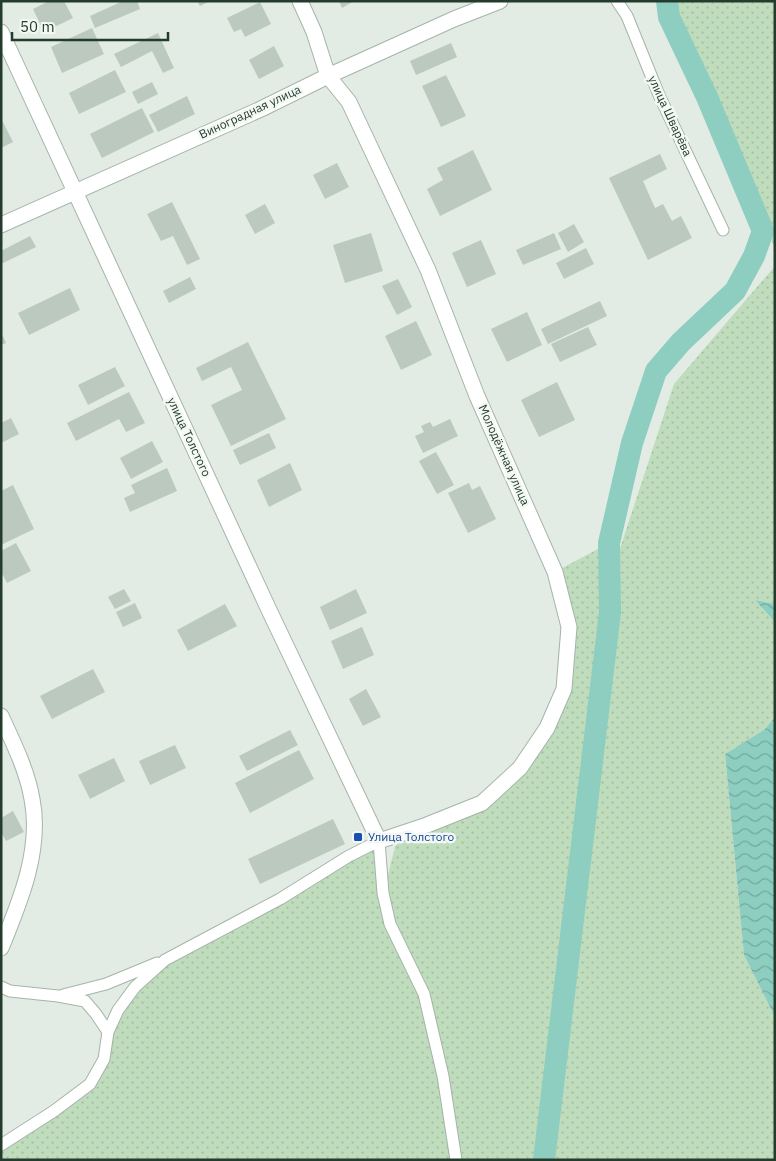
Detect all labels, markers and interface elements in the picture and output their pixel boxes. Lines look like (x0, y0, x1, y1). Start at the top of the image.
scale bar (12, 10, 169, 42)
text: 50 m (20, 17, 55, 36)
street label: улица Шварёва (645, 73, 696, 159)
street label: Виноградная улица (196, 81, 304, 142)
street label: улица Толстого (165, 395, 214, 479)
street label: Молодёжная улица (476, 402, 534, 508)
place label: Улица Толстого (368, 829, 455, 844)
marker: Улица Толстого (352, 831, 364, 843)

